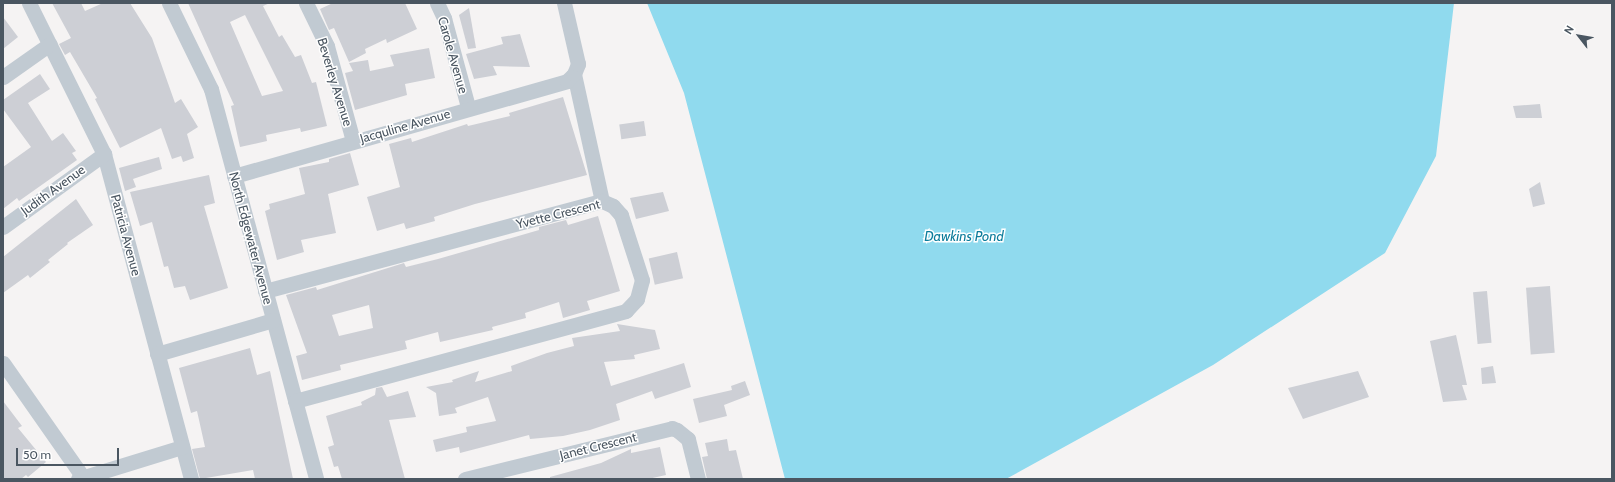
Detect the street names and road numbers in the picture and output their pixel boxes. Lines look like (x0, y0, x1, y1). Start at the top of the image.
street label: Carole Avenue (435, 15, 471, 95)
street label: Beverley Avenue (314, 36, 356, 128)
street label: Jacquline Avenue (358, 106, 452, 146)
street label: Judith Avenue (18, 161, 88, 219)
street label: North Edgewater Avenue (226, 170, 276, 306)
street label: Patricia Avenue (108, 193, 144, 277)
street label: Yvette Crescent (514, 196, 602, 232)
street label: Janet Crescent (558, 429, 638, 463)

